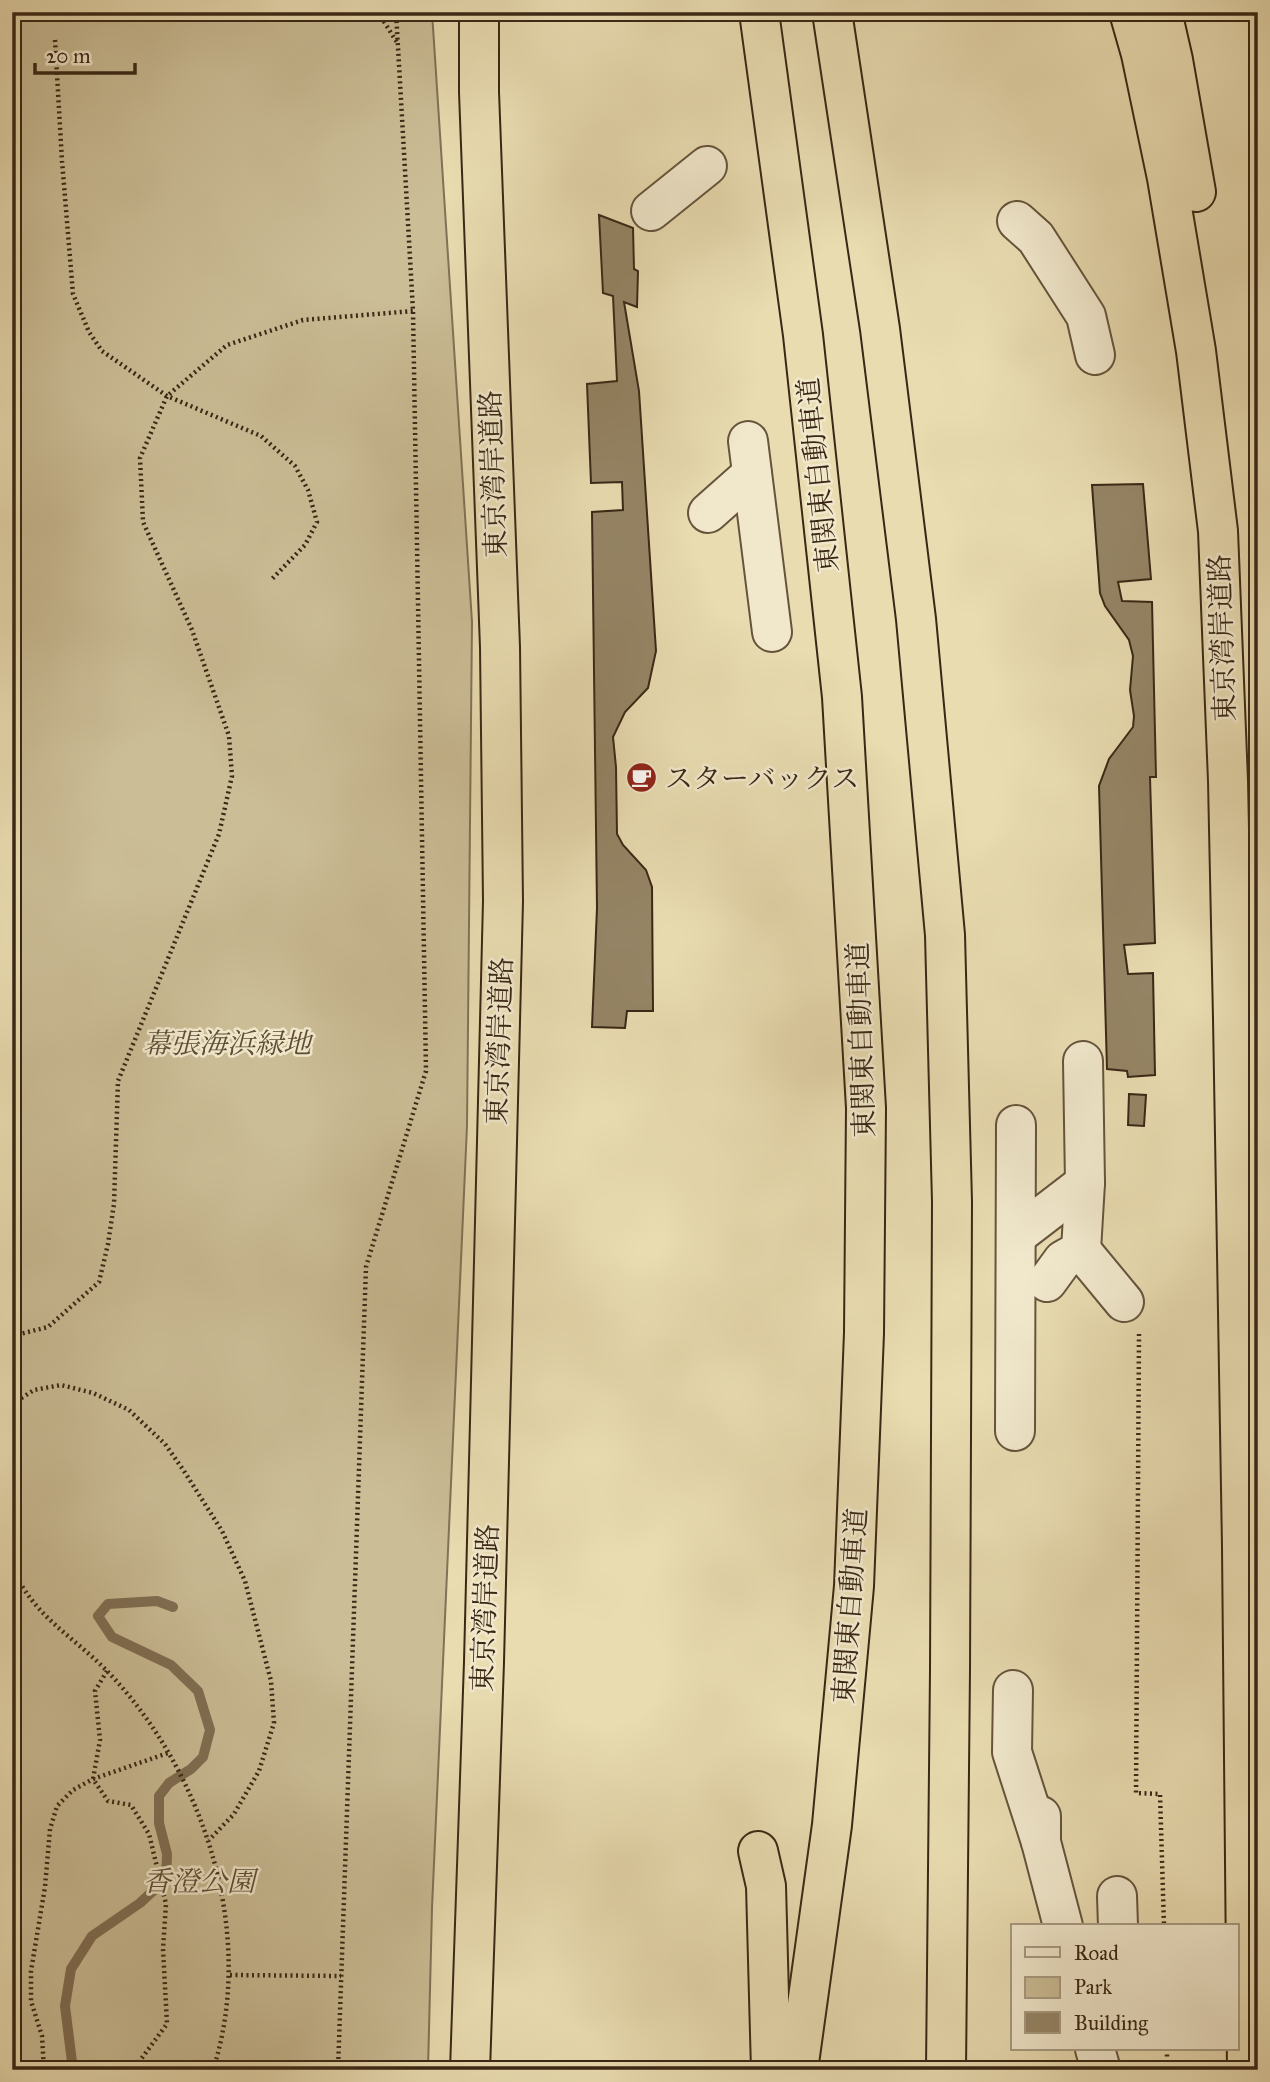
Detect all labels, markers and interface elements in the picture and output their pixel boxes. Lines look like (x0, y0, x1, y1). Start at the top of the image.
scale bar (35, 32, 135, 76)
text: 20 m (46, 43, 91, 69)
street label: 東関東自動車道 (790, 376, 846, 574)
street label: 東京湾岸道路 (473, 389, 513, 559)
street label: 東京湾岸道路 (1202, 553, 1242, 723)
cafe icon: スターバックス (625, 761, 659, 795)
place label: スターバックス (665, 761, 859, 796)
street label: 東関東自動車道 (840, 941, 882, 1139)
street label: 東京湾岸道路 (479, 956, 519, 1126)
park label: 幕張海浜緑地 (143, 1026, 314, 1061)
street label: 東関東自動車道 (826, 1507, 874, 1705)
street label: 東京湾岸道路 (465, 1523, 505, 1693)
park label: 香澄公園 (143, 1864, 259, 1899)
legend (1011, 1924, 1238, 2050)
text: Road (1074, 1940, 1119, 1966)
text: Park (1074, 1974, 1112, 2000)
text: Building (1074, 2010, 1148, 2036)

